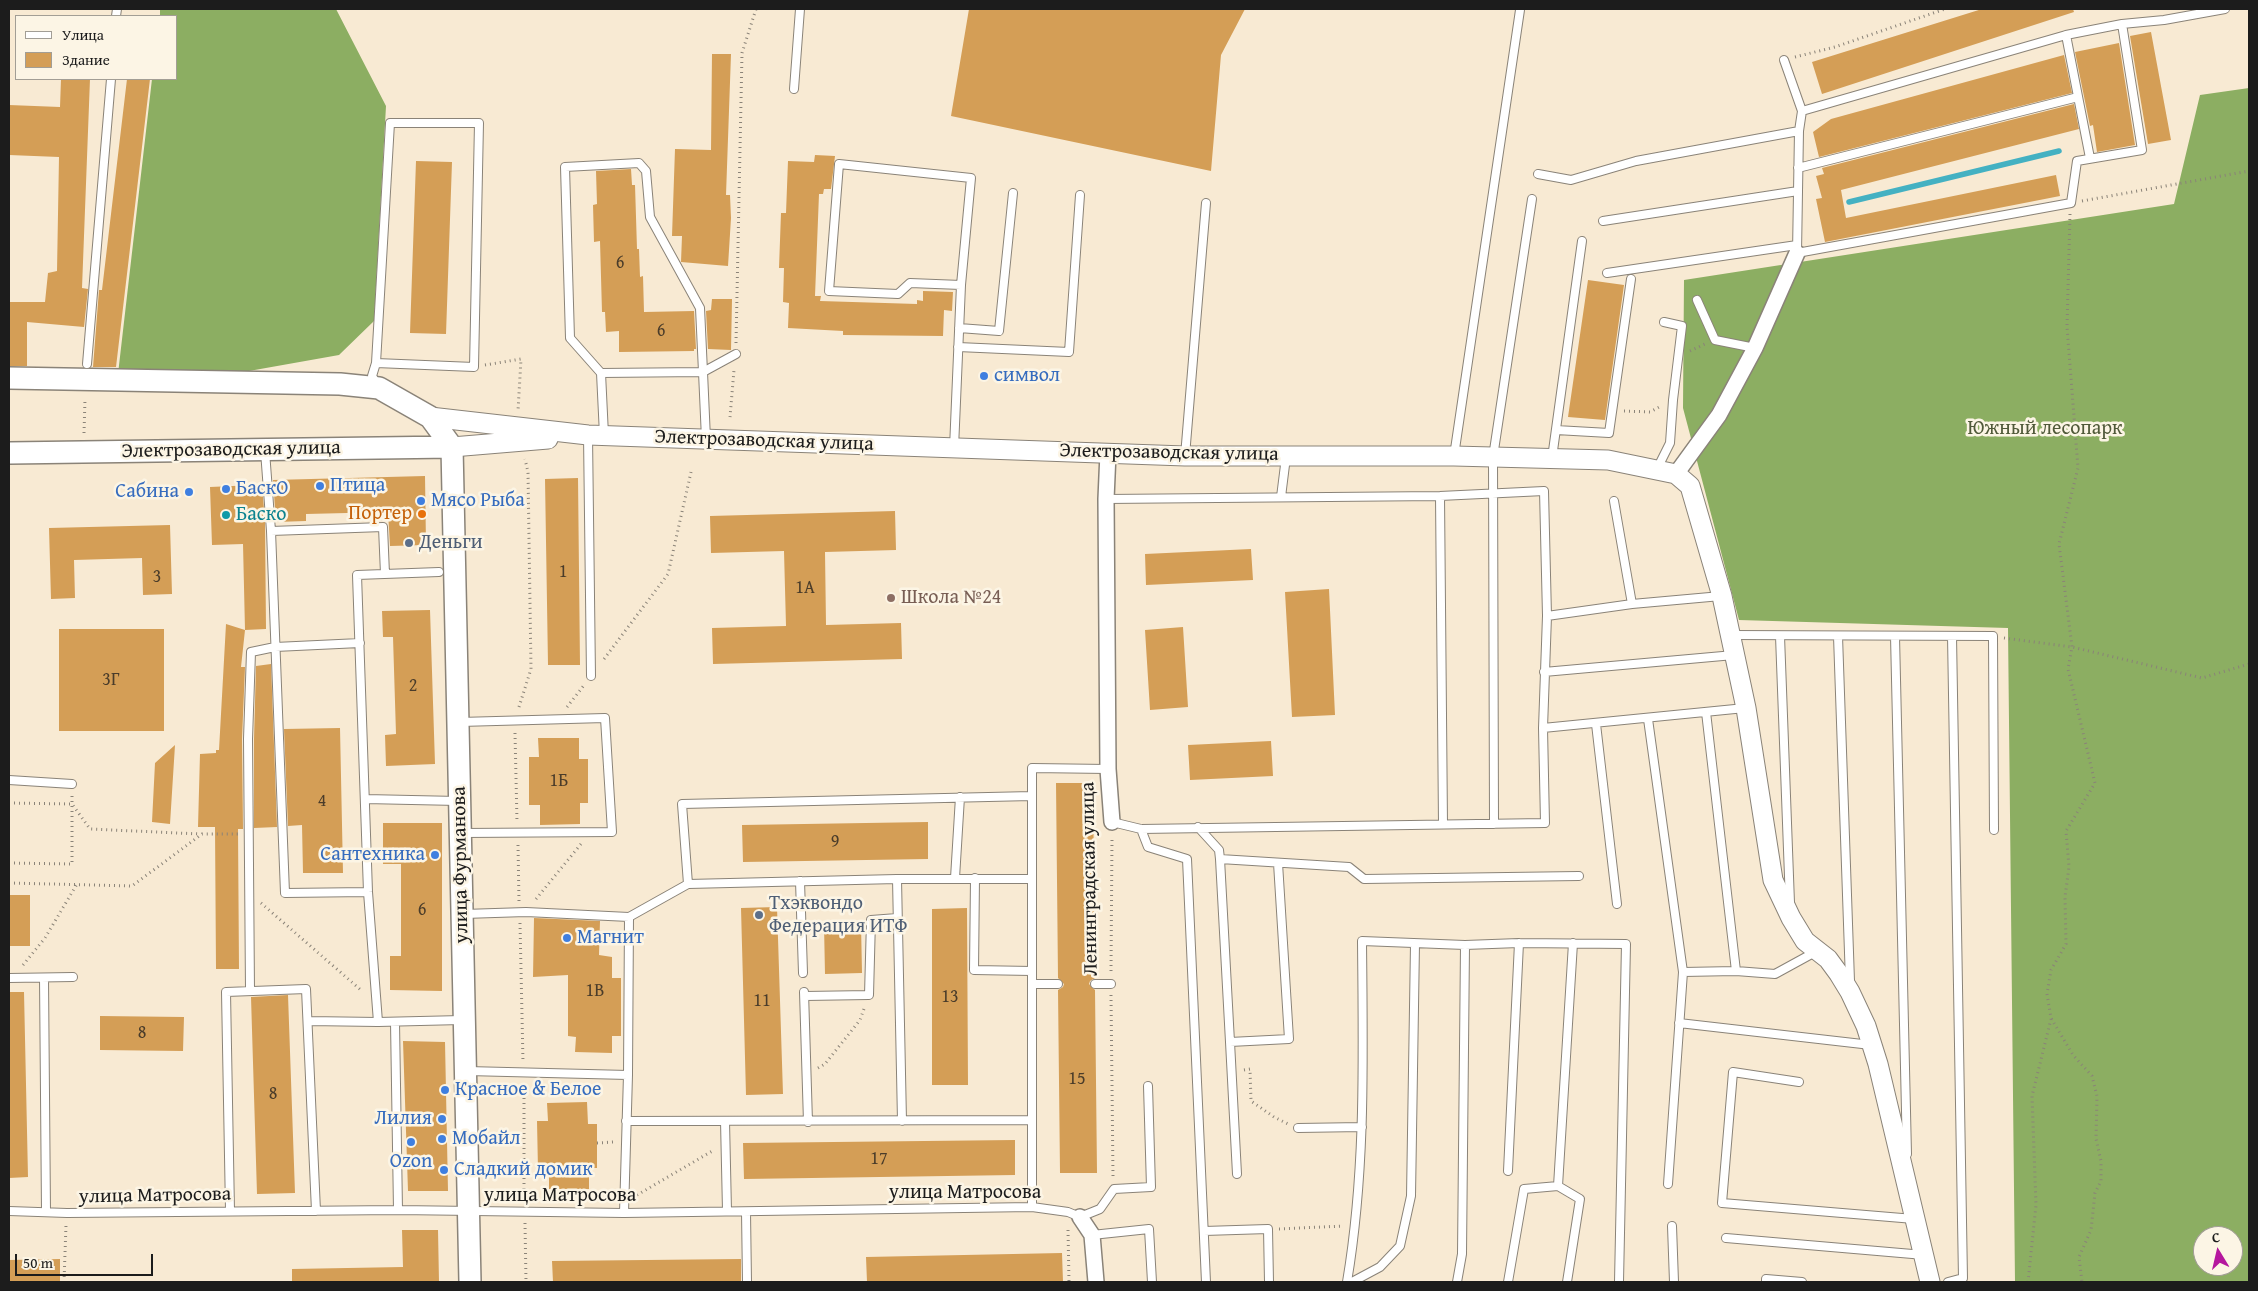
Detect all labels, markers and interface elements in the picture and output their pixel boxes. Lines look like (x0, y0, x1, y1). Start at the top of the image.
legend (15, 15, 178, 80)
text: Улица (62, 24, 104, 45)
text: Здание (62, 49, 110, 70)
house number: 6 (616, 252, 624, 274)
house number: 6 (657, 320, 665, 342)
place label: символ (994, 364, 1060, 388)
marker: символ (978, 370, 990, 382)
park label: Южный лесопарк (1967, 417, 2123, 441)
street label: Электрозаводская улица (654, 425, 874, 457)
street label: Электрозаводская улица (121, 436, 341, 464)
street label: Электрозаводская улица (1059, 439, 1279, 467)
place label: Птица (330, 474, 385, 498)
place label: БаскО (236, 477, 288, 501)
place label: Сабина (115, 480, 179, 504)
marker: Птица (314, 480, 326, 492)
marker: БаскО (220, 483, 232, 495)
marker: Сабина (183, 486, 195, 498)
place label: Мясо Рыба (431, 489, 525, 513)
marker: Мясо Рыба (415, 495, 427, 507)
place label: Портер (348, 502, 412, 526)
place label: Баско (236, 503, 286, 527)
marker: Портер (416, 508, 428, 520)
marker: Баско (220, 509, 232, 521)
place label: Деньги (419, 531, 483, 555)
marker: Деньги (403, 537, 415, 549)
house number: 1 (559, 561, 567, 583)
house number: 3 (153, 566, 161, 588)
house number: 1А (795, 577, 815, 599)
place label: Школа №24 (901, 586, 1001, 610)
marker: Школа №24 (885, 592, 897, 604)
house number: 3Г (102, 669, 120, 691)
house number: 2 (409, 675, 417, 697)
house number: 1Б (550, 770, 568, 792)
street label: Ленинградская улица (1076, 782, 1104, 976)
street label: улица Фурманова (448, 786, 474, 944)
house number: 4 (318, 790, 326, 812)
house number: 9 (831, 831, 839, 853)
place label: Сантехника (320, 843, 425, 867)
marker: Сантехника (429, 849, 441, 861)
place label: Тхэквондо Федерация ИТФ (769, 892, 907, 939)
house number: 6 (418, 899, 426, 921)
marker: Тхэквондо Федерация ИТФ (753, 909, 765, 921)
place label: Магнит (577, 926, 644, 950)
marker: Магнит (561, 932, 573, 944)
house number: 1В (586, 980, 604, 1002)
house number: 13 (941, 986, 959, 1008)
house number: 11 (753, 990, 771, 1012)
house number: 8 (138, 1022, 146, 1044)
house number: 15 (1068, 1068, 1086, 1090)
place label: Красное & Белое (455, 1078, 601, 1102)
house number: 8 (269, 1083, 277, 1105)
marker: Красное & Белое (439, 1084, 451, 1096)
place label: Лилия (374, 1107, 432, 1131)
marker: Лилия (436, 1113, 448, 1125)
place label: Мобайл (452, 1127, 521, 1151)
marker: Мобайл (436, 1133, 448, 1145)
marker: Ozon (405, 1136, 417, 1148)
house number: 17 (870, 1148, 888, 1170)
place label: Ozon (390, 1150, 432, 1174)
place label: Сладкий домик (454, 1158, 593, 1182)
marker: Сладкий домик (438, 1164, 450, 1176)
street label: улица Матросова (889, 1181, 1041, 1205)
street label: улица Матросова (78, 1183, 232, 1209)
street label: улица Матросова (484, 1184, 636, 1208)
north arrow (2193, 1226, 2243, 1276)
text: С (2210, 1227, 2221, 1248)
scale bar (18, 1244, 155, 1276)
text: 50 m (23, 1252, 53, 1273)

